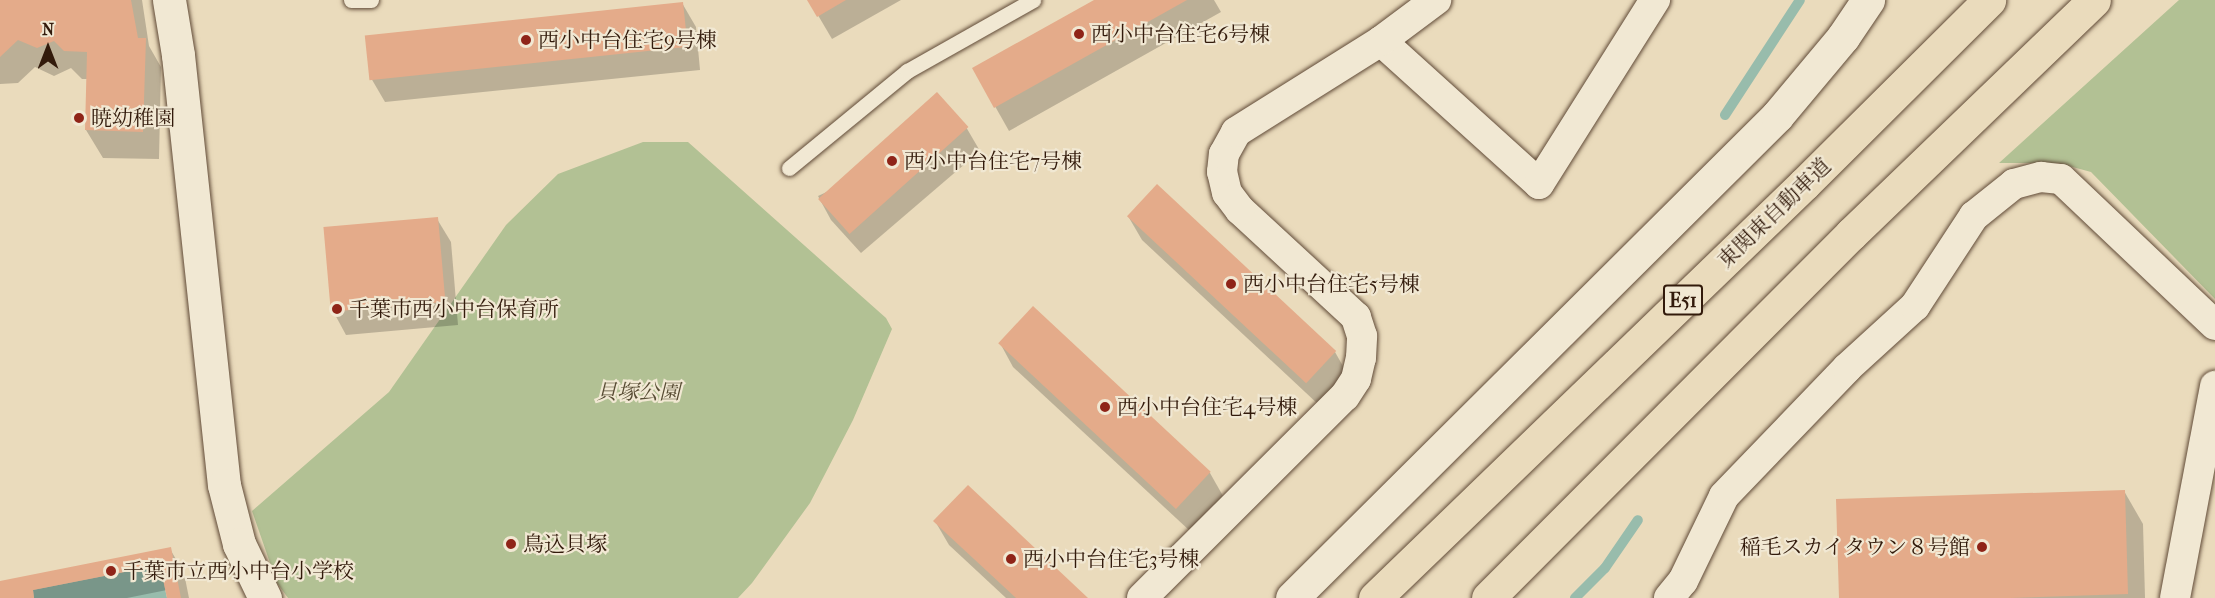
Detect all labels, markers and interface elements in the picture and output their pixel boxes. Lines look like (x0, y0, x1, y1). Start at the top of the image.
north arrow (18, 18, 78, 78)
text: N (42, 20, 54, 39)
place label: 西小中台住宅6号棟 (1091, 21, 1270, 47)
place label: 西小中台住宅9号棟 (538, 27, 717, 53)
marker: 西小中台住宅6号棟 (1072, 27, 1086, 41)
marker: 西小中台住宅9号棟 (519, 33, 533, 47)
place label: 暁幼稚園 (91, 105, 175, 131)
marker: 暁幼稚園 (72, 111, 86, 125)
place label: 西小中台住宅7号棟 (904, 148, 1082, 174)
street label: 東関東自動車道 (1712, 153, 1836, 273)
marker: 西小中台住宅7号棟 (885, 154, 899, 168)
place label: 西小中台住宅5号棟 (1243, 271, 1420, 297)
marker: 西小中台住宅5号棟 (1224, 277, 1238, 291)
road number: E51 (1662, 283, 1704, 317)
place label: 千葉市西小中台保育所 (349, 296, 559, 322)
marker: 千葉市西小中台保育所 (330, 302, 344, 316)
park label: 貝塚公園 (596, 379, 680, 405)
place label: 西小中台住宅4号棟 (1117, 394, 1297, 420)
marker: 西小中台住宅4号棟 (1098, 400, 1112, 414)
place label: 鳥込貝塚 (523, 531, 607, 557)
place label: 稲毛スカイタウン８号館 (1739, 534, 1970, 560)
marker: 鳥込貝塚 (504, 537, 518, 551)
marker: 稲毛スカイタウン８号館 (1975, 540, 1989, 554)
place label: 西小中台住宅3号棟 (1023, 546, 1200, 572)
marker: 西小中台住宅3号棟 (1004, 552, 1018, 566)
place label: 千葉市立西小中台小学校 (123, 558, 354, 584)
marker: 千葉市立西小中台小学校 (104, 564, 118, 578)

